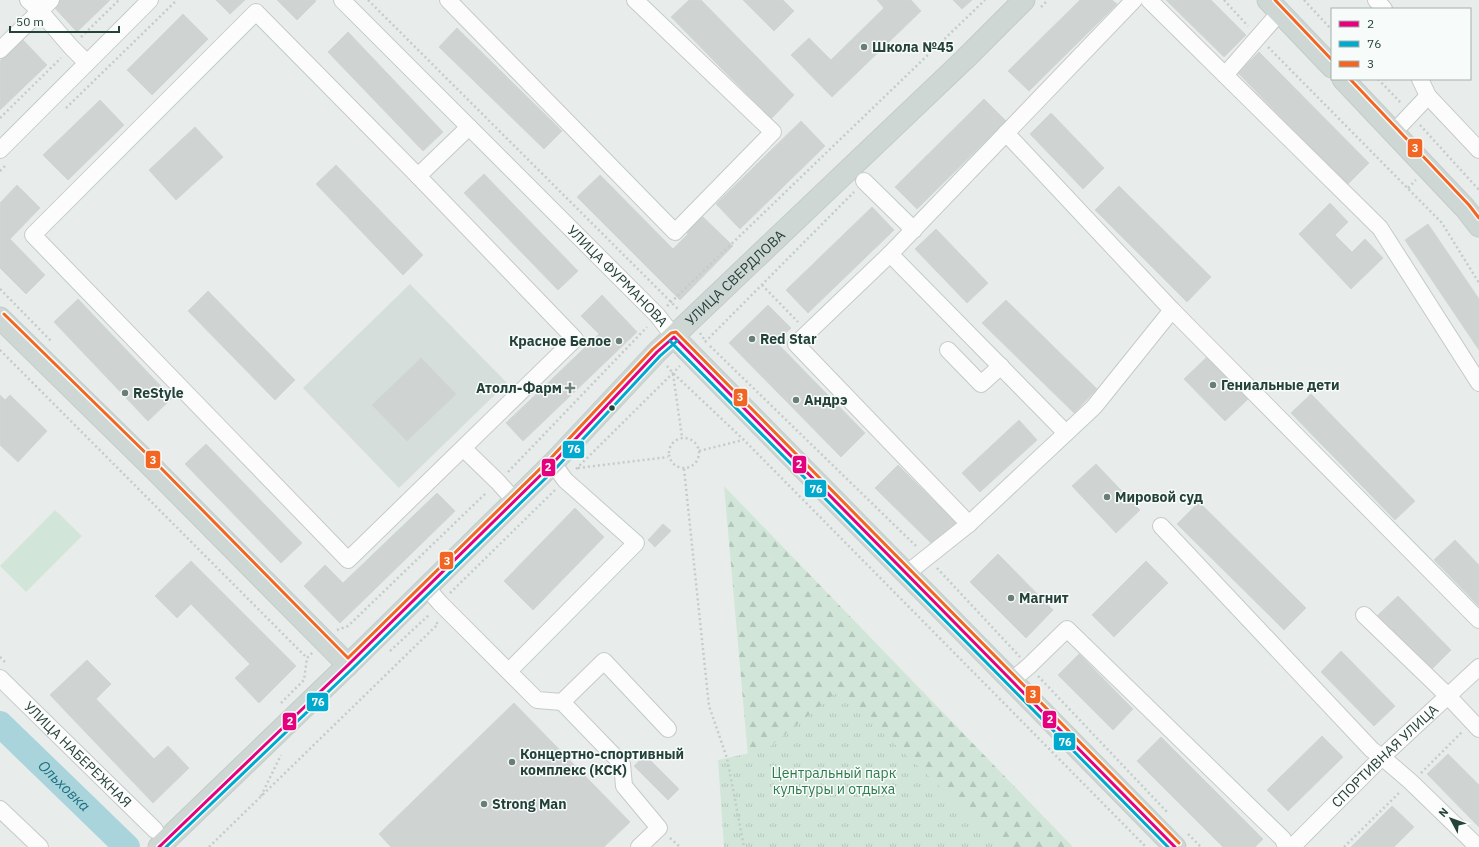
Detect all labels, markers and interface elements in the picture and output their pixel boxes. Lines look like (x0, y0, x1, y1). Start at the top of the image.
scale bar (10, 8, 119, 34)
legend (1331, 8, 1471, 80)
text: 50 m (16, 14, 44, 29)
text: 2 (1367, 16, 1374, 31)
text: 76 (1367, 36, 1381, 51)
place label: Школа №45 (872, 38, 954, 56)
marker: Школа №45 (859, 42, 869, 52)
text: 3 (1367, 56, 1374, 71)
line badge: 3 (1407, 138, 1423, 158)
text: 3 (1412, 141, 1418, 155)
street label: УЛИЦА ФУРМАНОВА (563, 221, 672, 330)
street label: УЛИЦА СВЕРДЛОВА (681, 226, 789, 330)
place label: Red Star (760, 330, 817, 348)
place label: Красное Белое (509, 332, 611, 350)
marker: Red Star (747, 334, 757, 344)
marker: Красное Белое (614, 336, 624, 346)
place label: Гениальные дети (1221, 376, 1340, 394)
place label: Атолл-Фарм (476, 379, 562, 397)
marker: Гениальные дети (1208, 380, 1218, 390)
marker: Атолл-Фарм (565, 383, 575, 393)
place label: ReStyle (133, 384, 184, 402)
marker: ReStyle (120, 388, 130, 398)
line badge: 3 (733, 388, 748, 407)
text: 3 (737, 390, 743, 404)
place label: Андрэ (804, 391, 847, 409)
marker: Андрэ (791, 395, 801, 405)
unlabelled marker (607, 403, 617, 413)
line badge: 76 (562, 440, 585, 459)
text: 76 (567, 442, 581, 456)
line badge: 3 (145, 450, 161, 469)
text: 3 (150, 453, 156, 467)
line badge: 2 (792, 455, 807, 474)
text: 2 (796, 457, 803, 471)
line badge: 2 (541, 458, 556, 477)
text: 2 (545, 460, 552, 474)
line badge: 76 (804, 479, 827, 498)
text: 76 (809, 482, 823, 496)
place label: Мировой суд (1115, 488, 1203, 506)
marker: Мировой суд (1102, 492, 1112, 502)
line badge: 3 (439, 551, 454, 570)
text: 3 (444, 554, 450, 568)
place label: Магнит (1019, 589, 1069, 607)
marker: Магнит (1006, 593, 1016, 603)
line badge: 3 (1025, 685, 1041, 704)
text: 3 (1030, 687, 1036, 701)
line badge: 76 (306, 692, 329, 712)
text: 76 (311, 695, 325, 709)
street label: УЛИЦА НАБЕРЕЖНАЯ (20, 698, 135, 811)
street label: СПОРТИВНАЯ УЛИЦА (1328, 700, 1442, 811)
line badge: 2 (1042, 710, 1057, 729)
line badge: 2 (282, 712, 297, 731)
text: 2 (1047, 712, 1054, 726)
text: 2 (287, 714, 294, 728)
line badge: 76 (1053, 732, 1076, 751)
text: 76 (1058, 735, 1072, 749)
place label: Концертно-спортивный комплекс (КСК) (520, 745, 684, 779)
water label: Ольховка (34, 756, 95, 815)
marker: Концертно-спортивный комплекс (КСК) (507, 757, 517, 767)
park label: Центральный парк культуры и отдыха (772, 764, 897, 798)
place label: Strong Man (492, 795, 567, 813)
marker: Strong Man (479, 799, 489, 809)
north arrow (1431, 799, 1471, 839)
text: N (1436, 805, 1451, 820)

